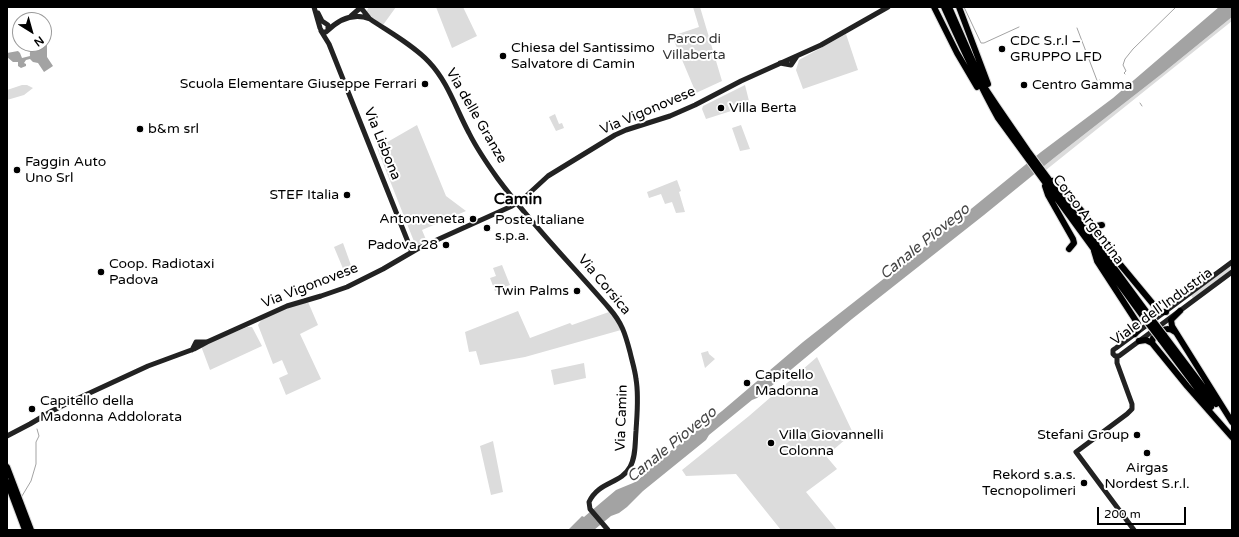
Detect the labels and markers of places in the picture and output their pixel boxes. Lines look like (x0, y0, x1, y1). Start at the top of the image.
place label: CDC S.r.l – GRUPPO LFD (1010, 33, 1102, 66)
place label: Chiesa del Santissimo Salvatore di Camin (511, 40, 655, 72)
marker: CDC S.r.l – GRUPPO LFD (997, 44, 1007, 54)
marker: Chiesa del Santissimo Salvatore di Camin (498, 51, 508, 61)
place label: Scuola Elementare Giuseppe Ferrari (180, 76, 417, 92)
place label: Centro Gamma (1032, 77, 1132, 93)
marker: Scuola Elementare Giuseppe Ferrari (420, 79, 430, 89)
marker: Centro Gamma (1019, 80, 1029, 90)
place label: Villa Berta (729, 100, 797, 116)
marker: Villa Berta (716, 103, 726, 113)
place label: b&m srl (148, 121, 199, 137)
marker: b&m srl (135, 124, 145, 134)
place label: Faggin Auto Uno Srl (25, 154, 106, 186)
marker: Faggin Auto Uno Srl (12, 165, 22, 175)
place label: STEF Italia (269, 187, 339, 203)
marker: STEF Italia (342, 190, 352, 200)
place label: Antonveneta (379, 211, 465, 227)
place label: Poste Italiane s.p.a. (495, 212, 585, 244)
marker: Antonveneta (468, 214, 478, 224)
marker: Poste Italiane s.p.a. (482, 223, 492, 233)
place label: Padova 28 (367, 237, 438, 253)
marker: Padova 28 (441, 240, 451, 250)
place label: Coop. Radiotaxi Padova (109, 256, 214, 288)
marker: Coop. Radiotaxi Padova (96, 267, 106, 277)
place label: Twin Palms (495, 283, 569, 299)
marker: Twin Palms (572, 286, 582, 296)
place label: Capitello Madonna (755, 367, 819, 400)
marker: Capitello Madonna (742, 378, 752, 388)
place label: Capitello della Madonna Addolorata (40, 393, 182, 426)
marker: Capitello della Madonna Addolorata (27, 404, 37, 414)
place label: Villa Giovannelli Colonna (779, 427, 884, 460)
place label: Stefani Group (1037, 427, 1129, 443)
marker: Stefani Group (1132, 430, 1142, 440)
marker: Villa Giovannelli Colonna (766, 438, 776, 448)
marker: Airgas Nordest S.r.l. (1142, 448, 1152, 458)
place label: Airgas Nordest S.r.l. (1104, 460, 1190, 492)
place label: Rekord s.a.s. Tecnopolimeri (982, 467, 1076, 500)
marker: Rekord s.a.s. Tecnopolimeri (1079, 478, 1089, 488)

